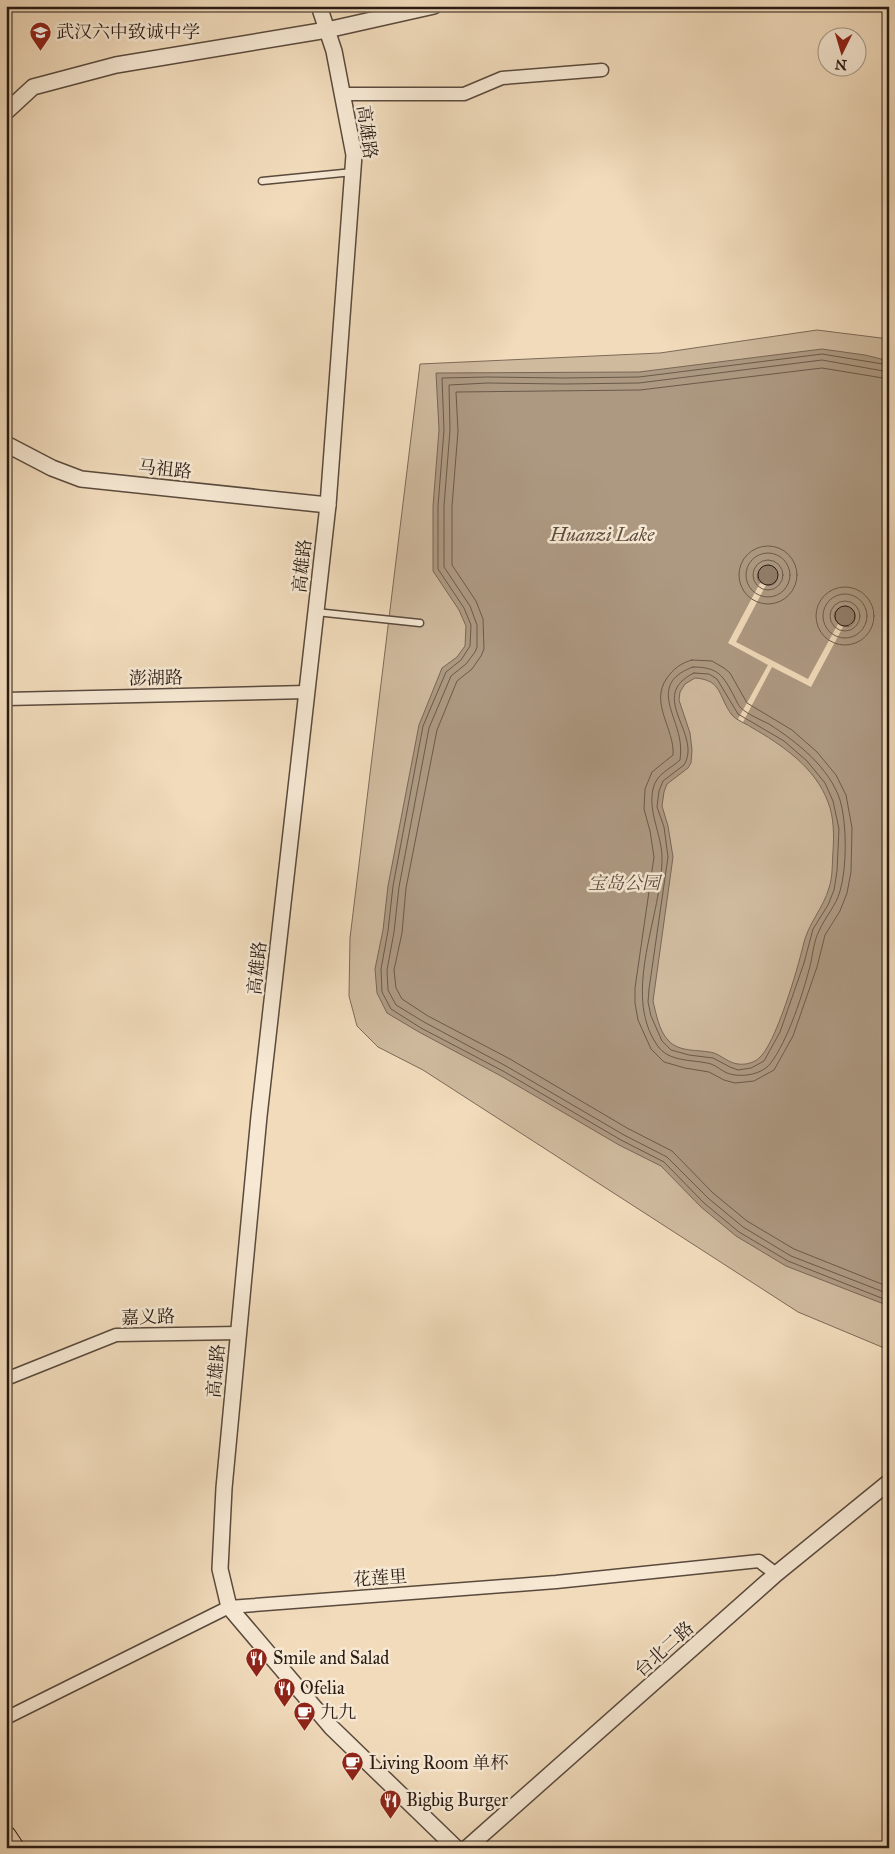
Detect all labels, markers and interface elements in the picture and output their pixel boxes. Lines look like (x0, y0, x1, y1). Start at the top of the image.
school or university icon: 武汉六中致诚中学 (28, 20, 52, 51)
place label: 武汉六中致诚中学 (56, 21, 200, 43)
north arrow (818, 28, 868, 78)
text: N (834, 55, 848, 73)
street label: 高雄路 (352, 104, 382, 160)
street label: 马祖路 (137, 455, 193, 483)
water label: Huanzi Lake (549, 523, 655, 546)
street label: 高雄路 (288, 538, 316, 594)
street label: 澎湖路 (129, 667, 183, 689)
park label: 宝岛公园 (588, 872, 663, 894)
street label: 高雄路 (243, 940, 271, 996)
street label: 嘉义路 (121, 1305, 175, 1329)
street label: 高雄路 (203, 1343, 229, 1399)
street label: 花莲里 (352, 1565, 408, 1591)
street label: 台北二路 (630, 1617, 698, 1681)
restaurant icon: Smile and Salad (245, 1646, 269, 1677)
place label: Smile and Salad (273, 1647, 389, 1669)
restaurant icon: Ofelia (272, 1676, 296, 1707)
place label: Ofelia (300, 1677, 345, 1699)
cafe icon: 九九 (292, 1700, 316, 1731)
place label: 九九 (320, 1701, 356, 1723)
cafe icon: Living Room 单杯 (341, 1751, 365, 1782)
place label: Living Room 单杯 (369, 1752, 509, 1775)
restaurant icon: Bigbig Burger (378, 1788, 402, 1819)
place label: Bigbig Burger (406, 1789, 508, 1812)

